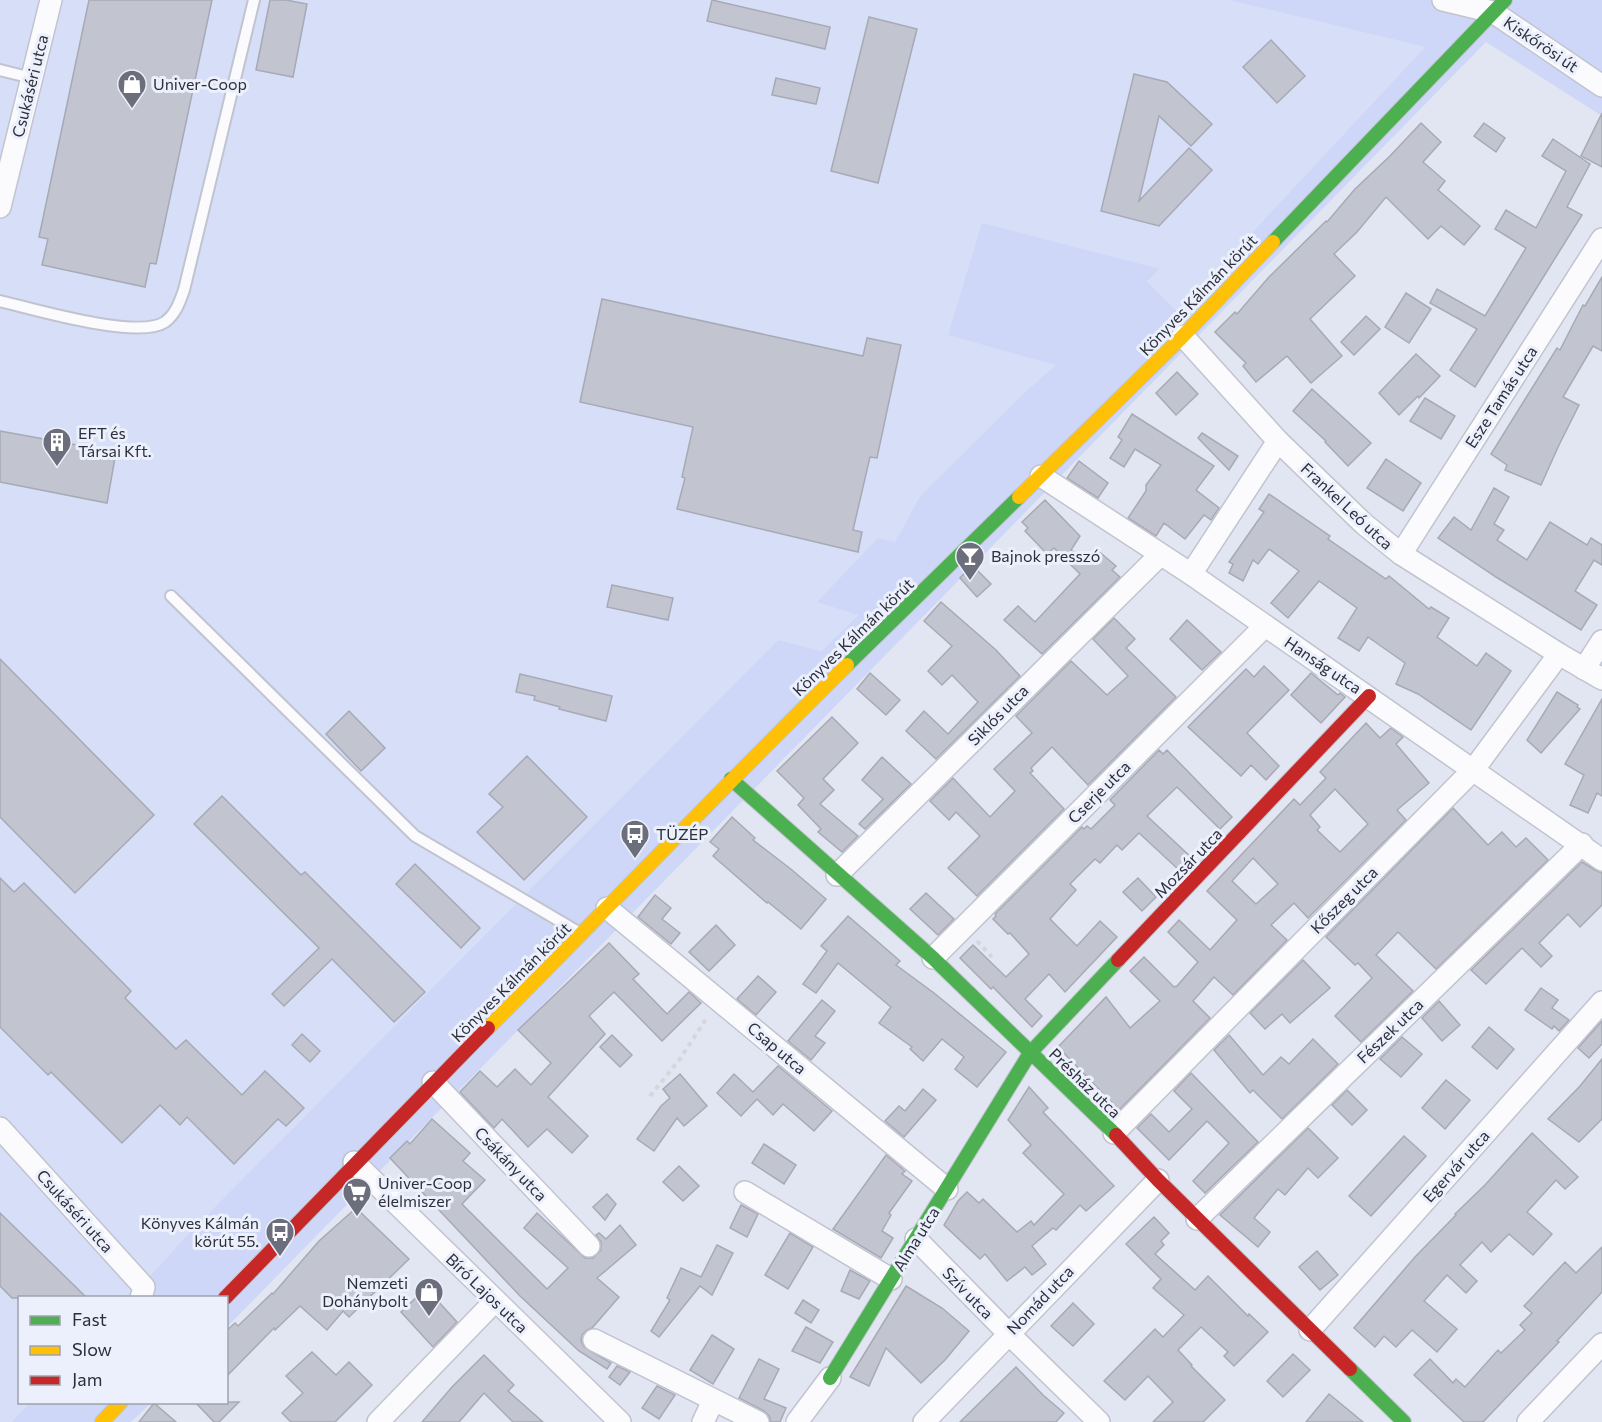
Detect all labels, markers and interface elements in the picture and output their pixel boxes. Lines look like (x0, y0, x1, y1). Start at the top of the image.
street label: Kiskőrösi út (1501, 12, 1582, 76)
street label: Csukáséri utca (8, 33, 51, 139)
shop icon: Univer-Coop (116, 68, 148, 110)
place label: Univer-Coop (153, 74, 247, 93)
street label: Könyves Kálmán körút (1135, 230, 1261, 359)
street label: Esze Tamás utca (1461, 342, 1541, 451)
place label: EFT és Társai Kft. (78, 423, 152, 460)
building icon: EFT és Társai Kft. (41, 426, 73, 468)
street label: Frankel Leó utca (1298, 458, 1397, 553)
bar icon: Bajnok presszó (954, 540, 986, 582)
place label: Bajnok presszó (991, 546, 1100, 565)
street label: Könyves Kálmán körút (788, 574, 917, 699)
street label: Hanság utca (1281, 632, 1365, 697)
street label: Siklós utca (963, 680, 1032, 749)
street label: Cserje utca (1064, 757, 1134, 827)
bus stop icon: TÜZÉP (619, 818, 651, 860)
place label: TÜZÉP (656, 824, 708, 843)
street label: Mozsár utca (1150, 824, 1226, 901)
street label: Kőszeg utca (1306, 862, 1381, 937)
street label: Könyves Kálmán körút (447, 918, 575, 1045)
street label: Fészek utca (1353, 995, 1427, 1067)
street label: Csap utca (744, 1018, 811, 1078)
street label: Présház utca (1046, 1044, 1125, 1121)
street label: Csákány utca (471, 1123, 551, 1205)
street label: Egervár utca (1418, 1126, 1493, 1206)
street label: Csukáséri utca (33, 1165, 118, 1256)
place label: Univer-Coop élelmiszer (378, 1173, 472, 1210)
supermarket icon: Univer-Coop élelmiszer (341, 1176, 373, 1218)
street label: Alma utca (888, 1203, 943, 1274)
place label: Könyves Kálmán körút 55. (141, 1213, 259, 1250)
bus stop icon: Könyves Kálmán körút 55. (264, 1216, 296, 1258)
street label: Bíró Lajos utca (443, 1249, 532, 1336)
street label: Nomád utca (1002, 1261, 1077, 1338)
street label: Szív utca (939, 1263, 998, 1322)
place label: Nemzeti Dohánybolt (322, 1273, 408, 1310)
shop icon: Nemzeti Dohánybolt (413, 1276, 445, 1318)
legend (18, 1296, 228, 1404)
text: Fast (72, 1308, 107, 1330)
text: Slow (72, 1338, 112, 1360)
text: Jam (72, 1368, 102, 1390)

